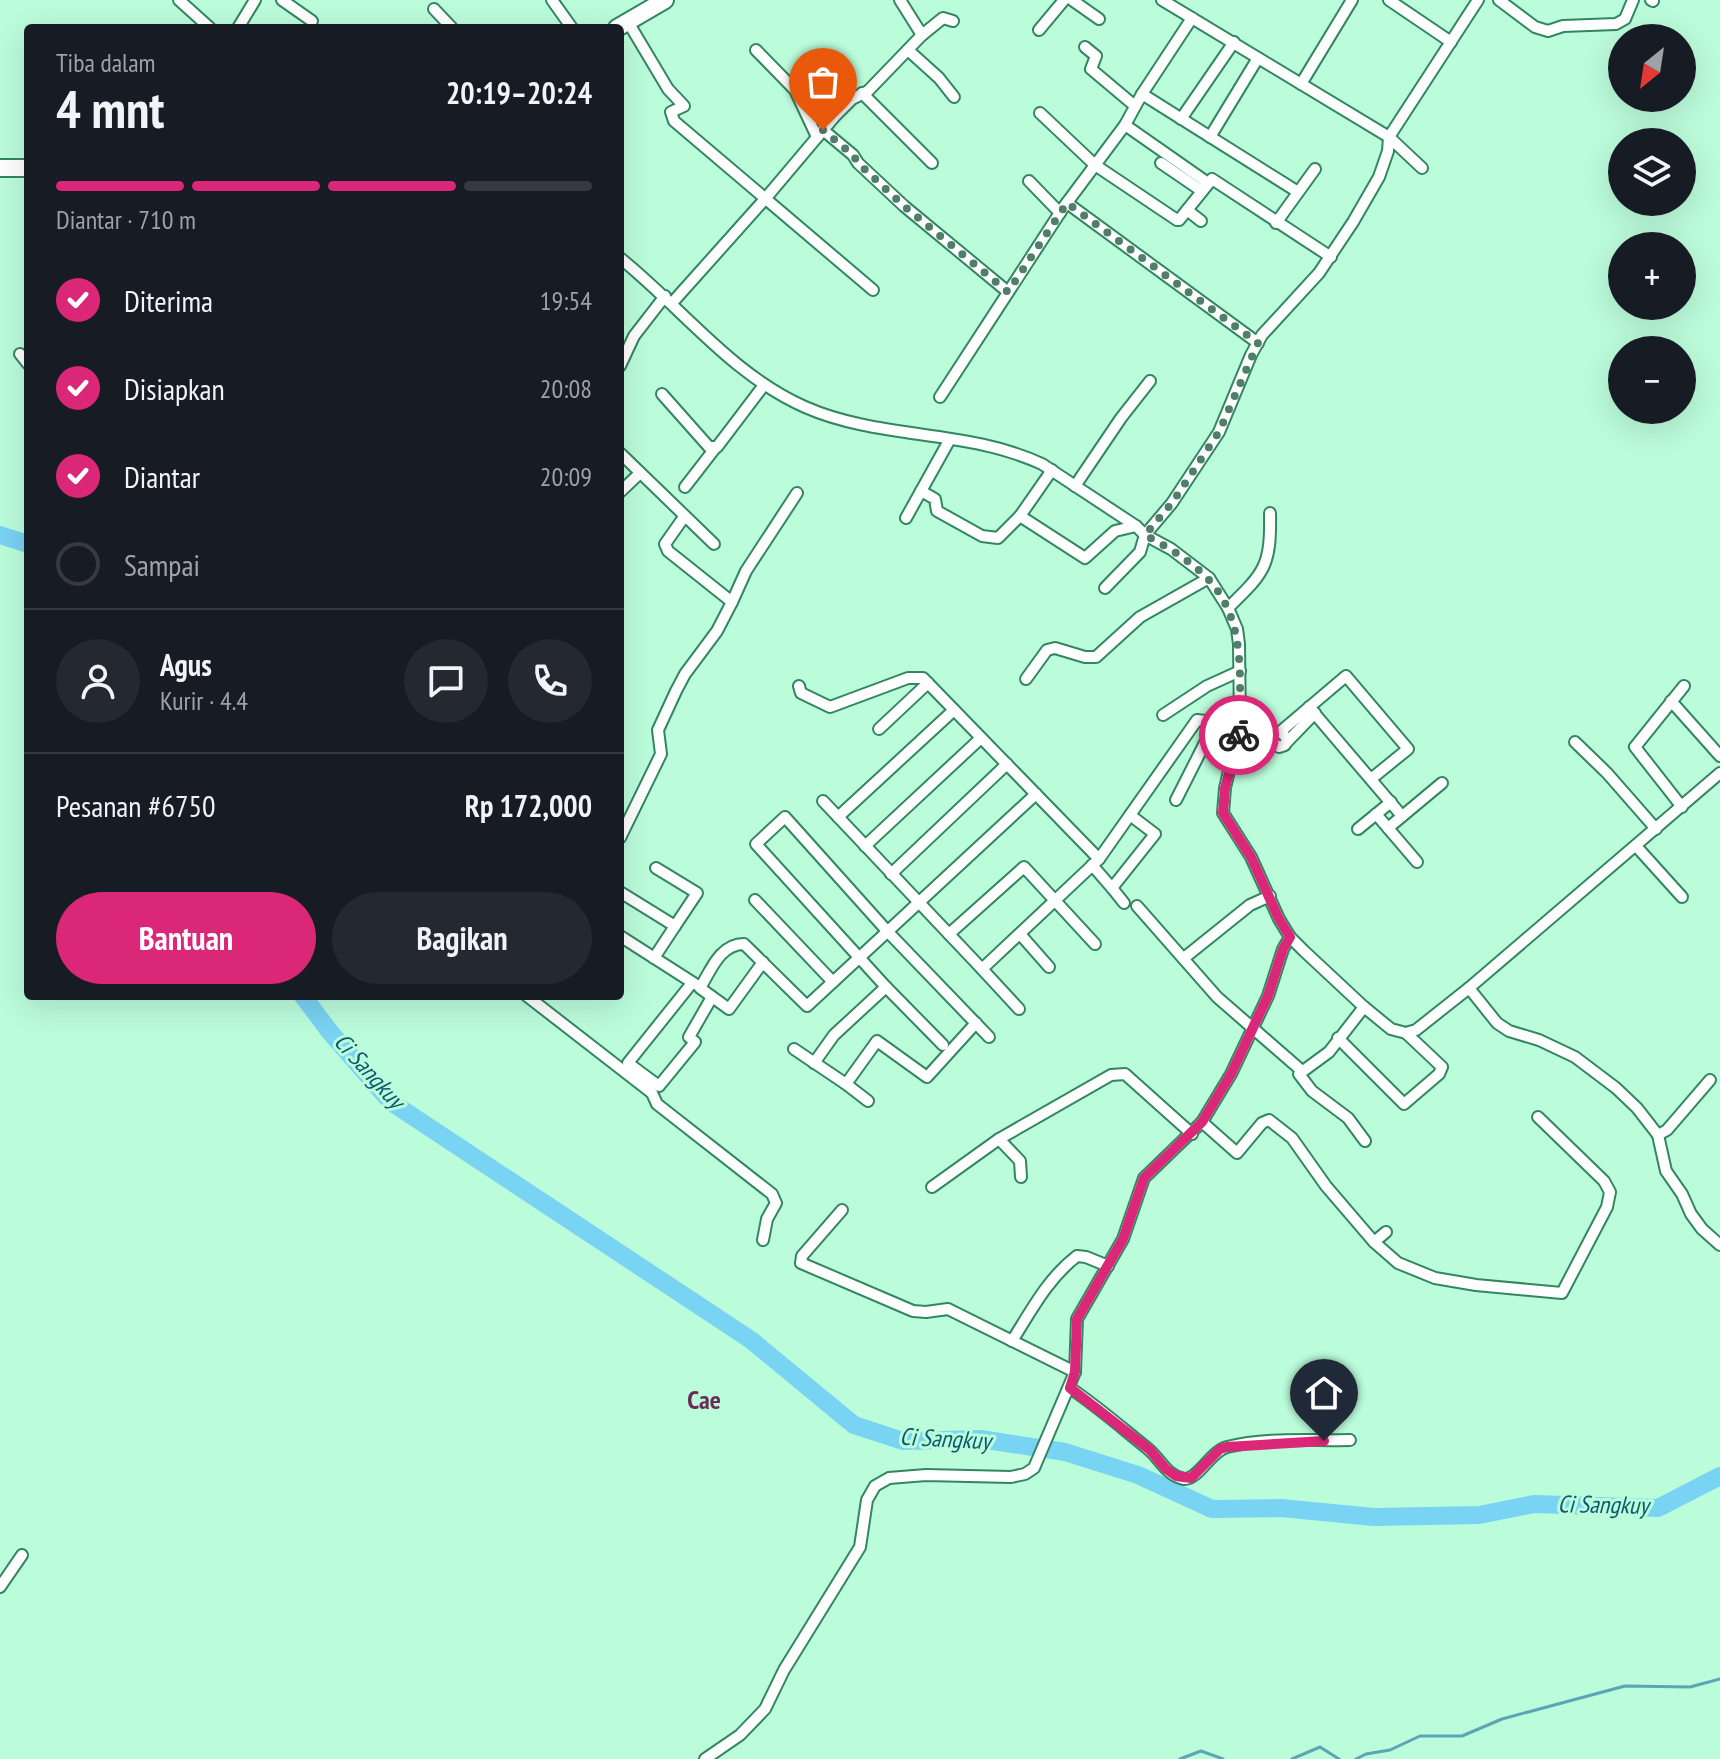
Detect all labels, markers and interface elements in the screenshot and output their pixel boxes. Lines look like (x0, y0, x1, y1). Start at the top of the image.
north arrow (1608, 24, 1696, 112)
map controls (1608, 24, 1696, 424)
text: Tiba dalam (56, 46, 156, 79)
pin (789, 48, 857, 130)
icon: bag (801, 60, 845, 104)
text: 20:19–20:24 (446, 73, 592, 112)
text: 4 mnt (56, 75, 164, 142)
button: layers (1608, 128, 1696, 216)
text: Diantar · 710 m (56, 203, 196, 236)
button: + (1608, 232, 1696, 320)
icon: check (56, 278, 100, 322)
text: Diterima (124, 281, 213, 320)
text: 19:54 (540, 284, 592, 317)
button: − (1608, 336, 1696, 424)
icon: check (56, 366, 100, 410)
text: Disiapkan (124, 369, 225, 408)
text: 20:08 (540, 372, 592, 405)
icon: check (56, 454, 100, 498)
text: Diantar (124, 457, 200, 496)
text: 20:09 (540, 460, 592, 493)
text: Sampai (124, 545, 200, 584)
button: person (56, 639, 140, 723)
button: chat (404, 639, 488, 723)
button: phone (508, 639, 592, 723)
text: Agus (160, 645, 212, 684)
text: Kurir · 4.4 (160, 684, 248, 717)
courier (1199, 695, 1279, 775)
icon: bike (1217, 713, 1261, 757)
text: Pesanan #6750 (56, 786, 215, 825)
text: Rp 172,000 (465, 786, 592, 825)
button: Bantuan (56, 892, 316, 984)
button: Bagikan (332, 892, 592, 984)
water label: Ci Sangkuy (327, 1027, 413, 1117)
pin (1290, 1359, 1358, 1441)
icon: home (1302, 1371, 1346, 1415)
district label: Cae (687, 1383, 721, 1416)
water label: Ci Sangkuy (899, 1421, 994, 1457)
water label: Ci Sangkuy (1557, 1488, 1652, 1521)

